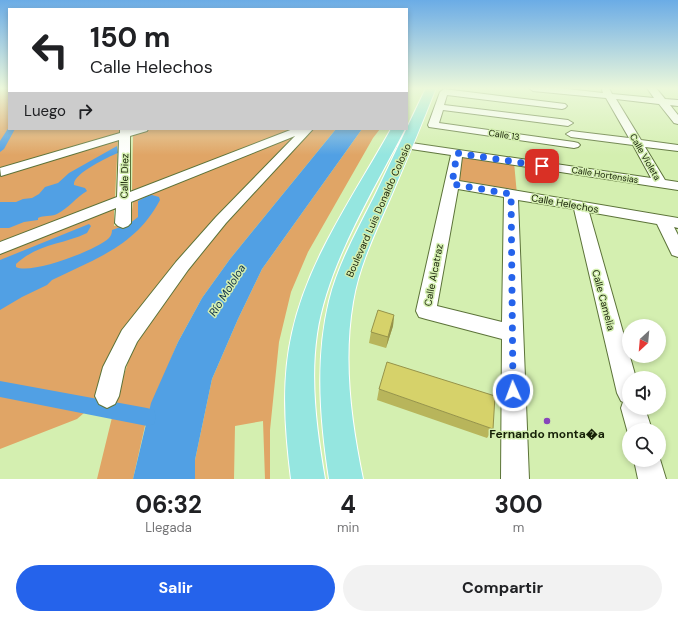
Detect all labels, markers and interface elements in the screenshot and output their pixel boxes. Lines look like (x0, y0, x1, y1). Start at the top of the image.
text: 150 m (90, 19, 170, 56)
icon: left (24, 24, 76, 76)
text: Calle Helechos (90, 55, 213, 79)
icon: right (74, 100, 96, 122)
text: Luego (24, 101, 66, 121)
street label: Calle 13 (488, 127, 520, 143)
street label: Calle Violeta (627, 132, 663, 183)
street label: Boulevard Luis Donaldo Colosio (343, 141, 414, 279)
pin (525, 149, 559, 183)
street label: Calle Diez (118, 153, 131, 199)
icon: arrive (531, 155, 553, 177)
street label: Calle Hortensias (571, 164, 640, 186)
street label: Calle Helechos (530, 191, 600, 216)
street label: Calle Alcatraz (421, 243, 446, 307)
water label: Río Mololoa (206, 261, 248, 319)
street label: Calle Camelia (589, 268, 618, 332)
north arrow (622, 319, 666, 363)
map controls (622, 319, 666, 467)
position arrow (492, 370, 534, 412)
button: sound (622, 371, 666, 415)
marker: Fernando monta�a (542, 416, 552, 426)
button: search (622, 423, 666, 467)
place label: Fernando monta�a (489, 426, 605, 442)
text: 06:32 (135, 489, 202, 520)
text: 4 (340, 489, 356, 520)
text: 300 (494, 489, 543, 520)
text: Llegada (145, 519, 192, 536)
text: min (337, 519, 359, 536)
text: m (513, 519, 524, 536)
button: Salir (16, 565, 335, 611)
button: Compartir (343, 565, 662, 611)

